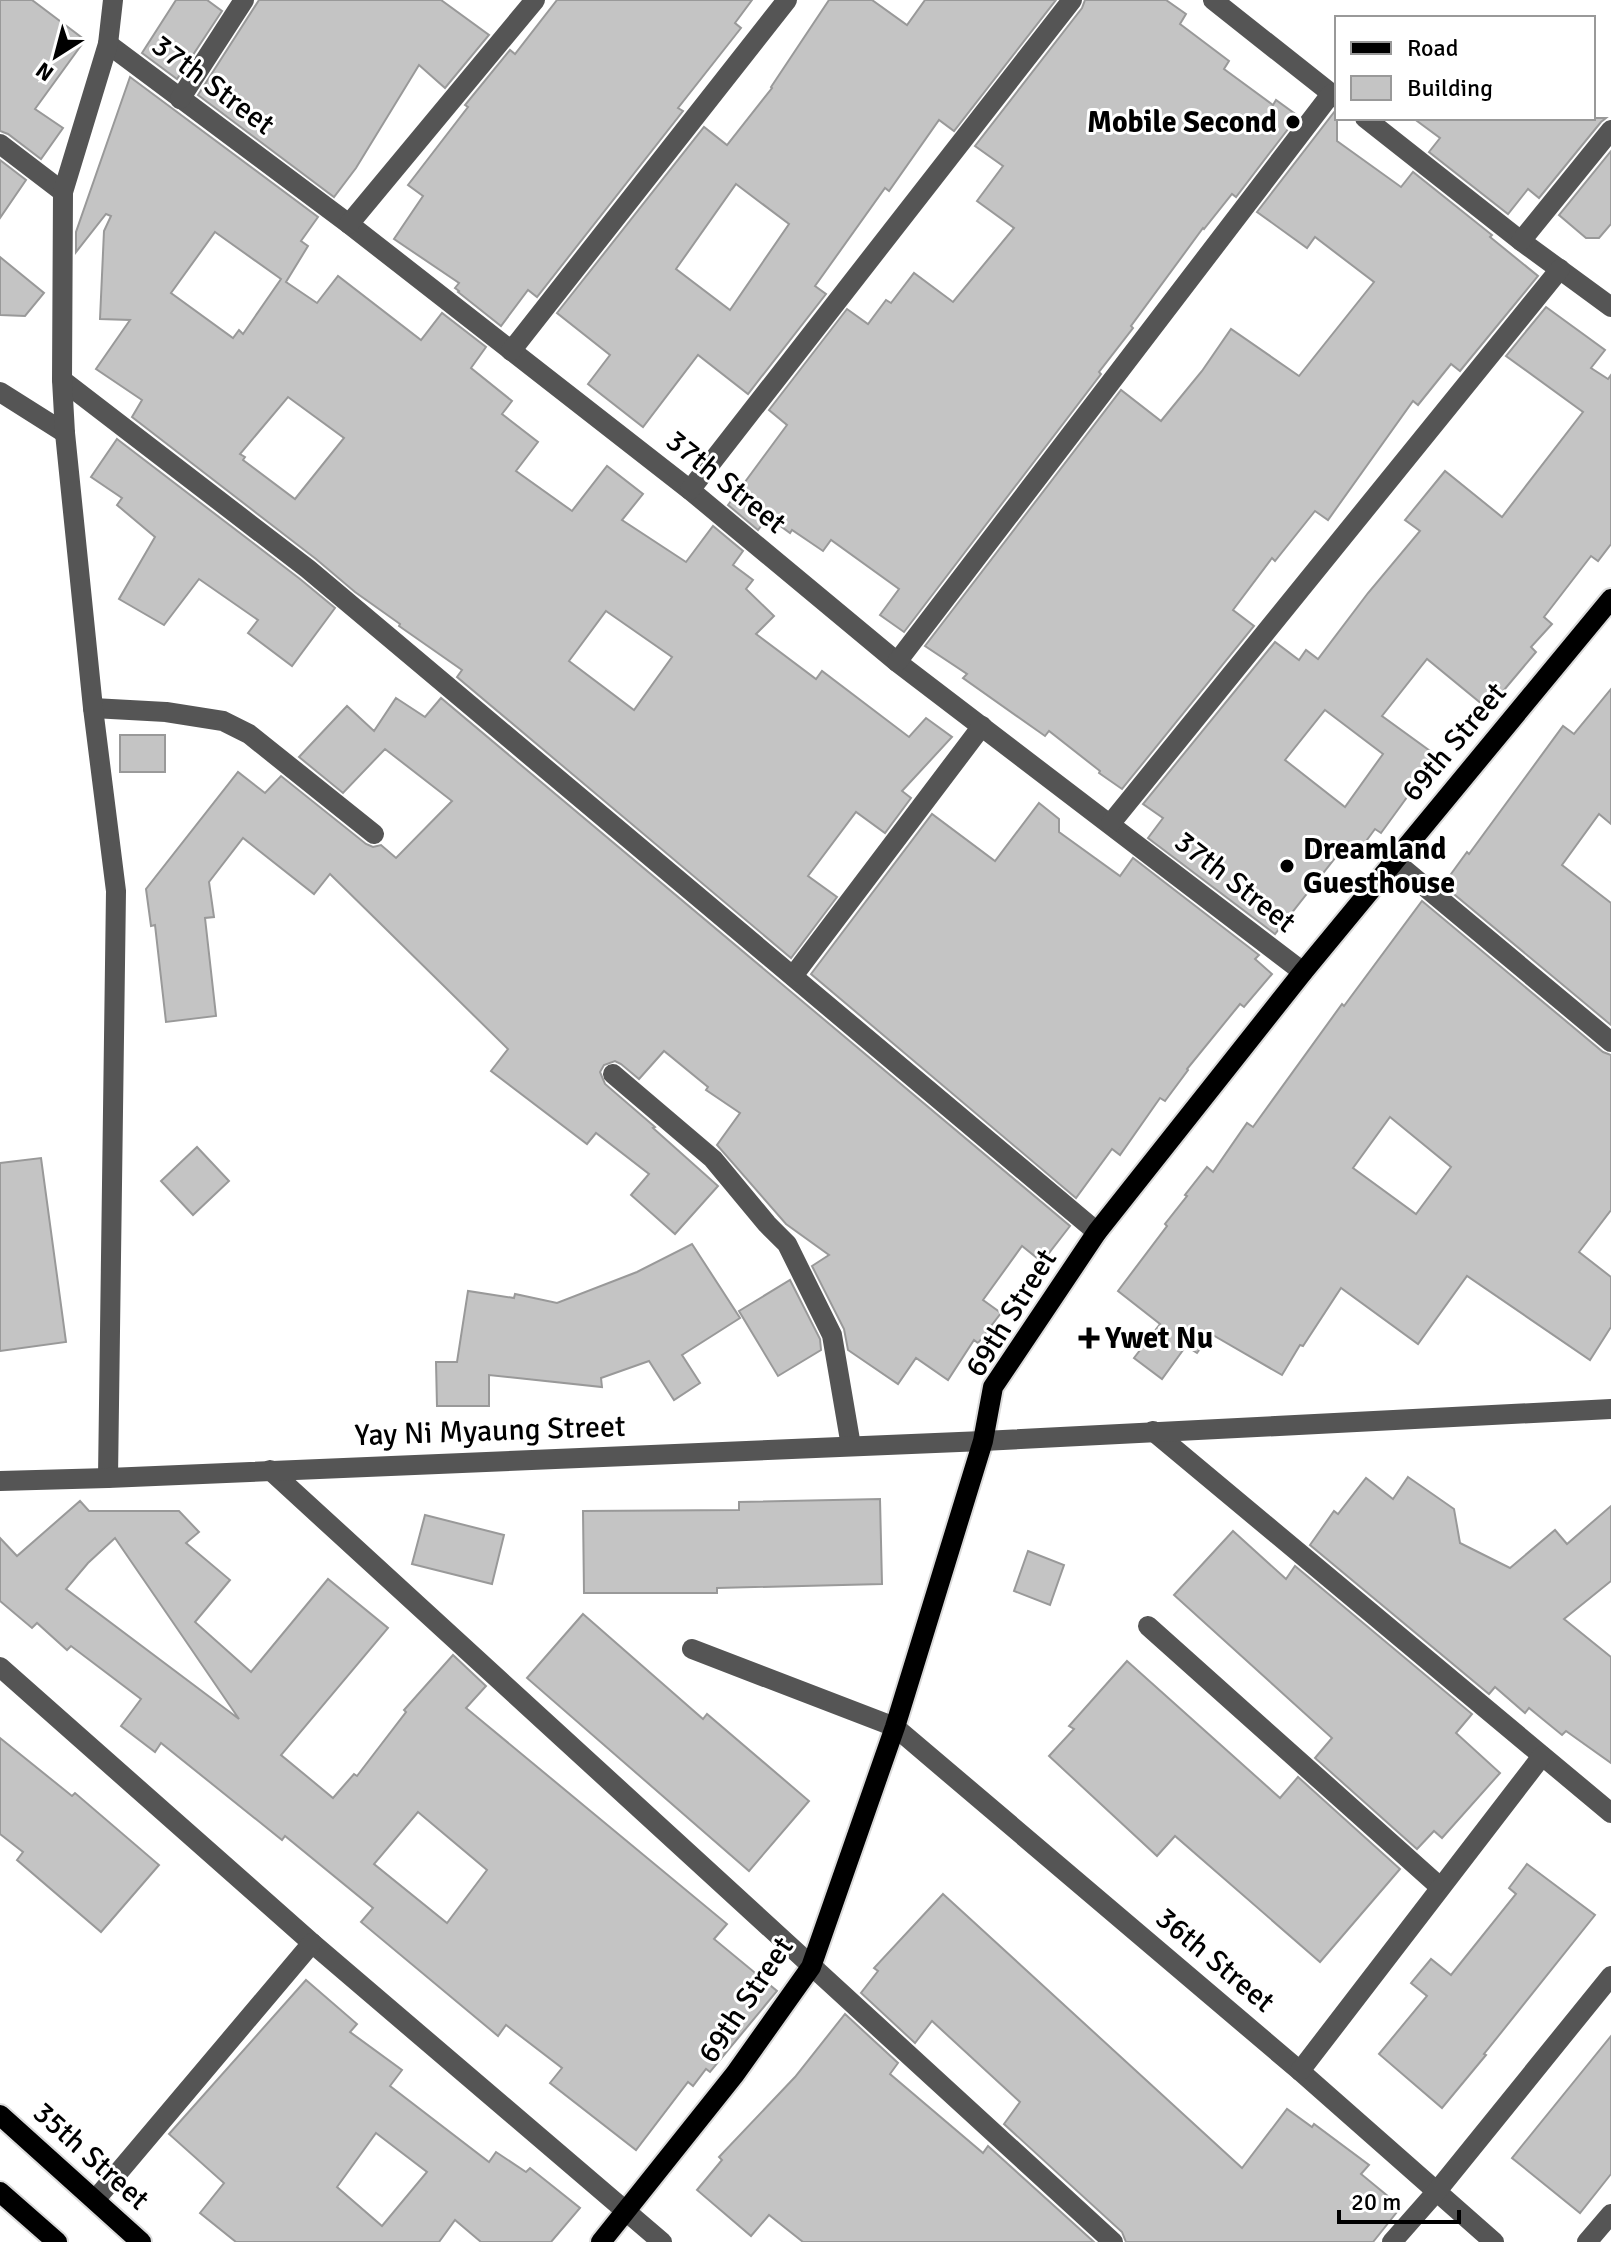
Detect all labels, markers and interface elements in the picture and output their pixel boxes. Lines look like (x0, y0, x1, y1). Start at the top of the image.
north arrow (16, 16, 96, 96)
legend (1335, 16, 1595, 120)
street label: 37th Street (144, 27, 282, 143)
text: Road (1407, 33, 1458, 63)
text: N (30, 56, 59, 87)
text: Building (1407, 73, 1493, 103)
place label: Mobile Second (1087, 104, 1277, 141)
marker: Mobile Second (1284, 113, 1302, 131)
street label: 37th Street (658, 422, 794, 542)
street label: 69th Street (1394, 675, 1514, 809)
street label: 37th Street (1167, 823, 1303, 941)
place label: Dreamland Guesthouse (1303, 831, 1455, 902)
marker: Dreamland Guesthouse (1278, 857, 1296, 875)
street label: 69th Street (957, 1242, 1065, 1384)
place label: Ywet Nu (1104, 1320, 1213, 1357)
marker: Ywet Nu (1080, 1329, 1098, 1347)
street label: Yay Ni Myaung Street (354, 1408, 626, 1454)
street label: 36th Street (1148, 1900, 1282, 2020)
street label: 69th Street (690, 1930, 802, 2070)
street label: 35th Street (25, 2094, 157, 2218)
scale bar (1339, 2174, 1459, 2224)
text: 20 m (1351, 2187, 1401, 2217)

